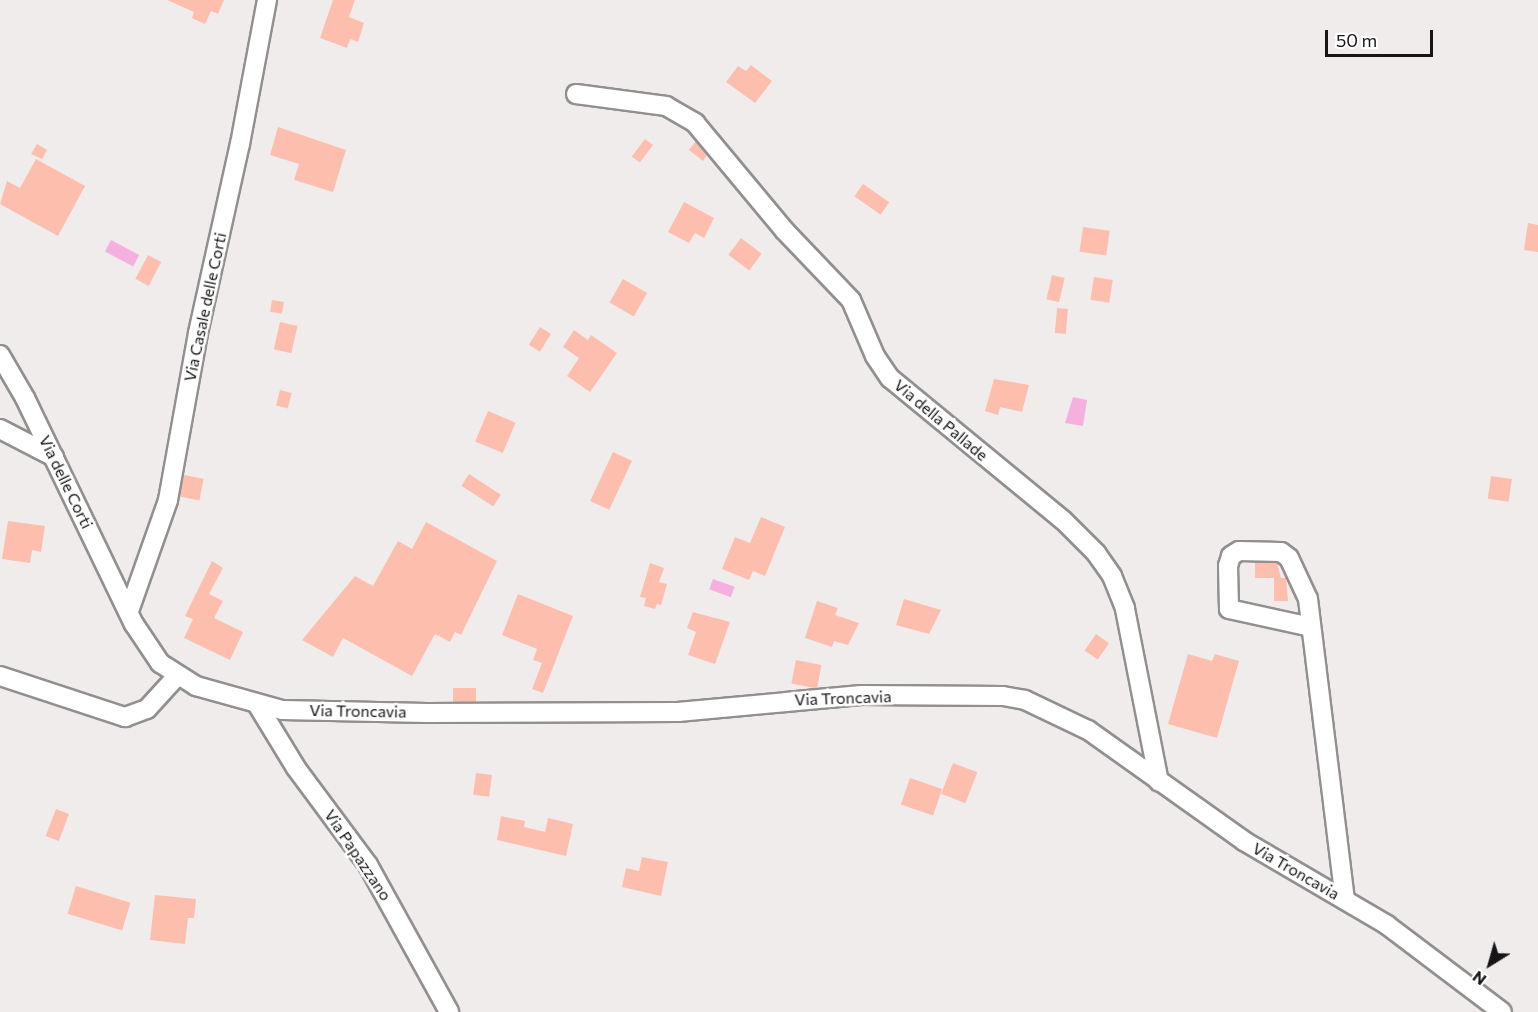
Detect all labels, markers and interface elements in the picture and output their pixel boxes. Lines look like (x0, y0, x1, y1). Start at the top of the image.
scale bar (1328, 18, 1436, 56)
text: 50 m (1336, 29, 1377, 51)
street label: Via Casale delle Corti (180, 231, 230, 383)
street label: Via della Pallade (890, 375, 992, 465)
street label: Via delle Corti (35, 432, 97, 532)
street label: Via Troncavia (794, 687, 892, 709)
street label: Via Troncavia (309, 701, 407, 721)
street label: Via Papazzano (320, 806, 396, 904)
street label: Via Troncavia (1249, 838, 1343, 904)
north arrow (1460, 934, 1520, 994)
text: N (1468, 968, 1489, 990)

